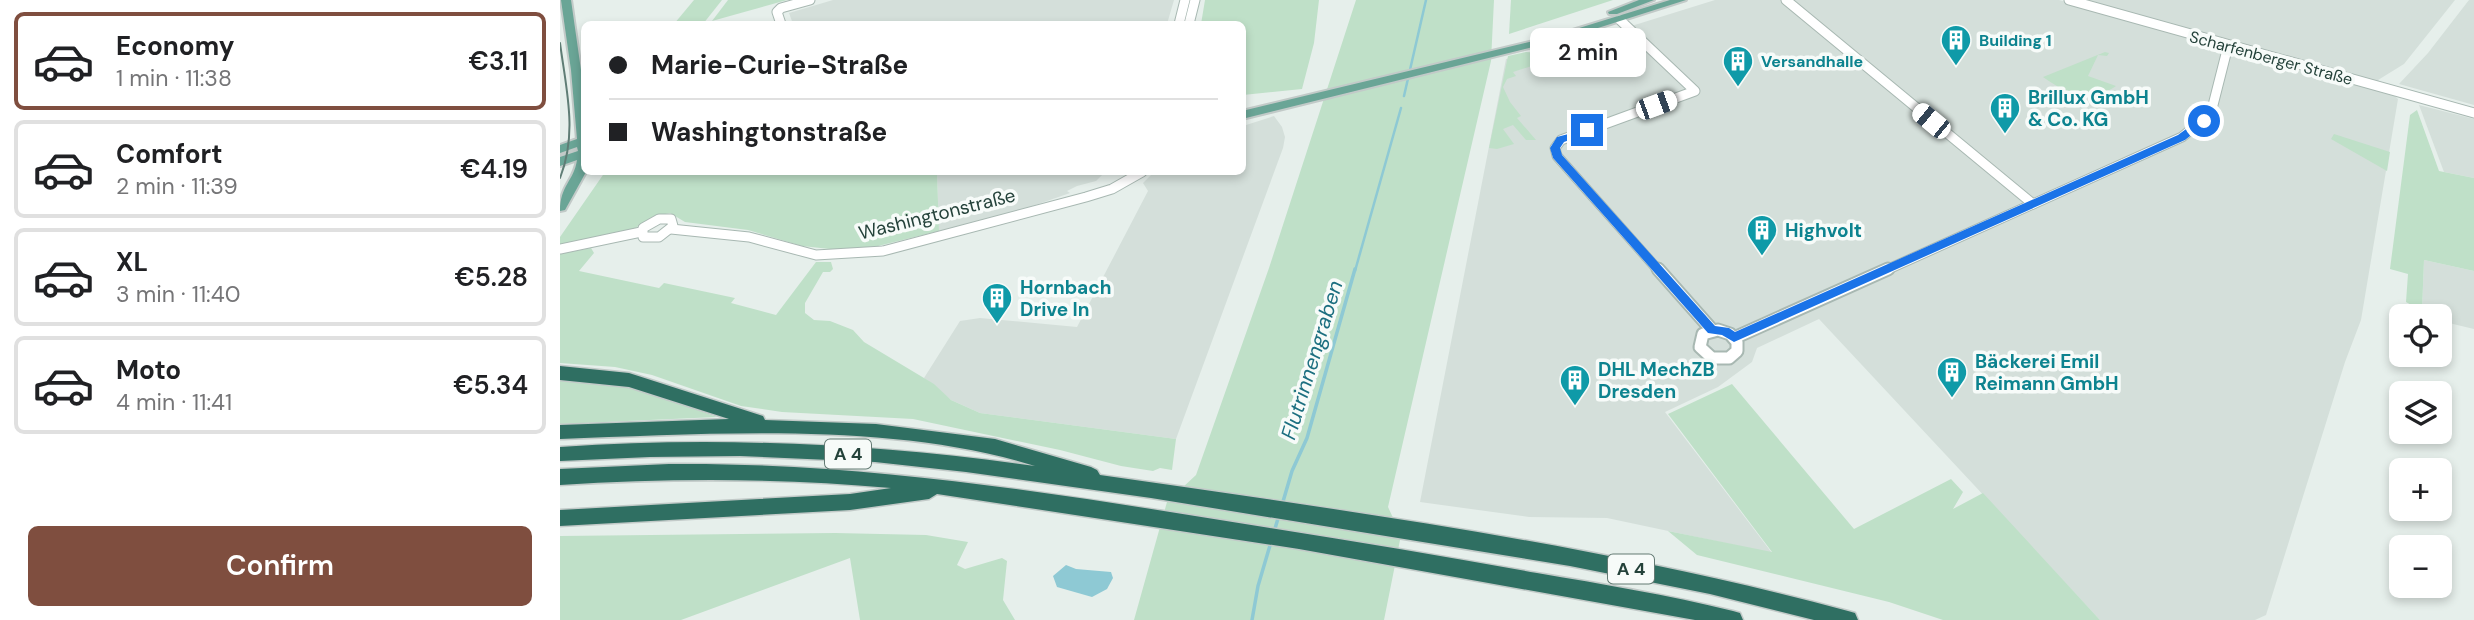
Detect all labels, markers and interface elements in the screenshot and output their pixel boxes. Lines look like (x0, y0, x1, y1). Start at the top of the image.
building icon: Building 1 (1939, 23, 1973, 67)
street label: Scharfenberger Straße (2187, 26, 2355, 90)
text: Economy (116, 29, 234, 63)
callout: 2 min (1529, 29, 1645, 78)
icon: car (32, 30, 95, 93)
place label: Building 1 (1979, 30, 2052, 51)
text: 2 min (1558, 37, 1618, 67)
text: €3.11 (469, 44, 528, 78)
building icon: Versandhalle (1721, 44, 1755, 88)
text: Marie-Curie-Straße (651, 48, 908, 82)
place label: Versandhalle (1761, 51, 1863, 72)
text: 1 min · 11:38 (116, 63, 232, 93)
place label: Brillux GmbH & Co. KG (2028, 85, 2149, 132)
car (1633, 88, 1680, 122)
building icon: Brillux GmbH & Co. KG (1988, 91, 2022, 135)
car (1909, 100, 1954, 142)
route start (2188, 105, 2220, 137)
route end (1571, 114, 1603, 146)
text: Washingtonstraße (651, 115, 887, 149)
text: Comfort (116, 137, 222, 171)
icon: car (32, 138, 95, 201)
text: €4.19 (460, 152, 528, 186)
text: 2 min · 11:39 (116, 171, 238, 201)
street label: Washingtonstraße (856, 182, 1018, 246)
building icon: Highvolt (1745, 213, 1779, 257)
place label: Highvolt (1785, 218, 1862, 243)
text: XL (116, 245, 148, 279)
icon: car (32, 246, 95, 309)
text: €5.28 (454, 260, 528, 294)
place label: Hornbach Drive In (1020, 275, 1112, 322)
water label: Flutrinnengraben (1274, 277, 1350, 443)
text: 3 min · 11:40 (116, 279, 240, 309)
building icon: Hornbach Drive In (980, 281, 1014, 325)
map controls (2389, 304, 2452, 598)
button: locate (2389, 304, 2452, 367)
place label: Bäckerei Emil Reimann GmbH (1975, 349, 2119, 396)
text: Moto (116, 353, 181, 387)
icon: car (32, 354, 95, 417)
building icon: Bäckerei Emil Reimann GmbH (1935, 355, 1969, 399)
place label: DHL MechZB Dresden (1598, 357, 1715, 404)
building icon: DHL MechZB Dresden (1558, 363, 1592, 407)
text: €5.34 (453, 368, 528, 402)
button: layers (2389, 381, 2452, 444)
text: 4 min · 11:41 (116, 387, 232, 417)
road number: A 4 (825, 440, 871, 468)
button: + (2389, 458, 2452, 521)
button: Confirm (28, 526, 532, 606)
button: − (2389, 535, 2452, 598)
road number: A 4 (1608, 554, 1654, 584)

